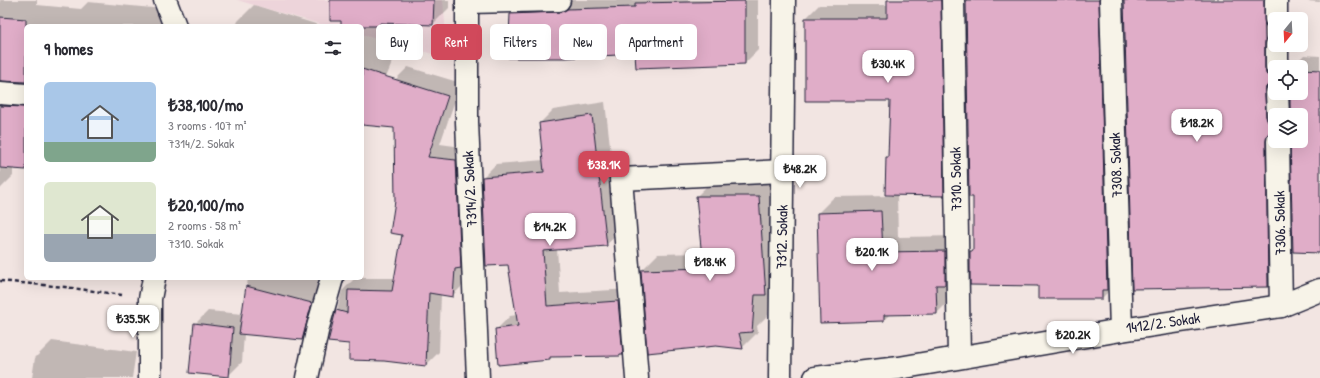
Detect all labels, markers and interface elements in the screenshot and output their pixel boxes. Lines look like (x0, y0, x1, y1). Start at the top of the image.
north arrow (1268, 12, 1308, 52)
map controls (1268, 12, 1308, 148)
chip: Buy (376, 24, 423, 60)
chip: Rent (431, 24, 482, 60)
chip: Filters (490, 24, 551, 60)
chip: New (559, 24, 607, 60)
chip: Apartment (615, 24, 697, 60)
text: 9 homes (44, 37, 93, 60)
icon: filters (322, 37, 344, 59)
pin: ₺30.4K (855, 50, 921, 84)
text: ₺30.4K (871, 54, 905, 72)
button: locate (1268, 60, 1308, 100)
text: ₺38,100/mo (168, 93, 243, 116)
icon: home (76, 98, 124, 146)
button: layers (1268, 108, 1308, 148)
pin: ₺18.2K (1164, 109, 1230, 143)
text: ₺18.2K (1180, 113, 1214, 131)
text: 3 rooms · 107 m² (168, 116, 247, 134)
street label: 7308. Sokak (1104, 132, 1127, 198)
text: 7314/2. Sokak (168, 134, 234, 152)
street label: 7310. Sokak (944, 147, 967, 211)
street label: 7314/2. Sokak (457, 150, 482, 228)
pin: ₺38.1K (571, 151, 637, 185)
text: ₺38.1K (587, 155, 621, 173)
pin: ₺48.2K (767, 155, 833, 189)
text: ₺48.2K (783, 159, 817, 177)
street label: 7306. Sokak (1268, 190, 1291, 256)
text: ₺20,100/mo (168, 193, 244, 216)
icon: home (76, 198, 124, 246)
street label: 7312. Sokak (770, 205, 793, 269)
pin: ₺14.2K (517, 213, 583, 247)
text: 2 rooms · 58 m² (168, 216, 241, 234)
text: ₺14.2K (534, 217, 566, 235)
text: 7310. Sokak (168, 234, 224, 252)
pin: ₺20.1K (839, 238, 905, 272)
text: ₺20.1K (855, 242, 889, 260)
pin: ₺18.4K (677, 248, 743, 282)
text: ₺18.4K (694, 252, 726, 270)
pin: ₺35.5K (100, 305, 166, 339)
street label: 1412/2. Sokak (1124, 307, 1201, 338)
text: ₺35.5K (116, 309, 150, 327)
pin: ₺20.2K (1040, 321, 1106, 355)
text: ₺20.2K (1055, 325, 1091, 343)

